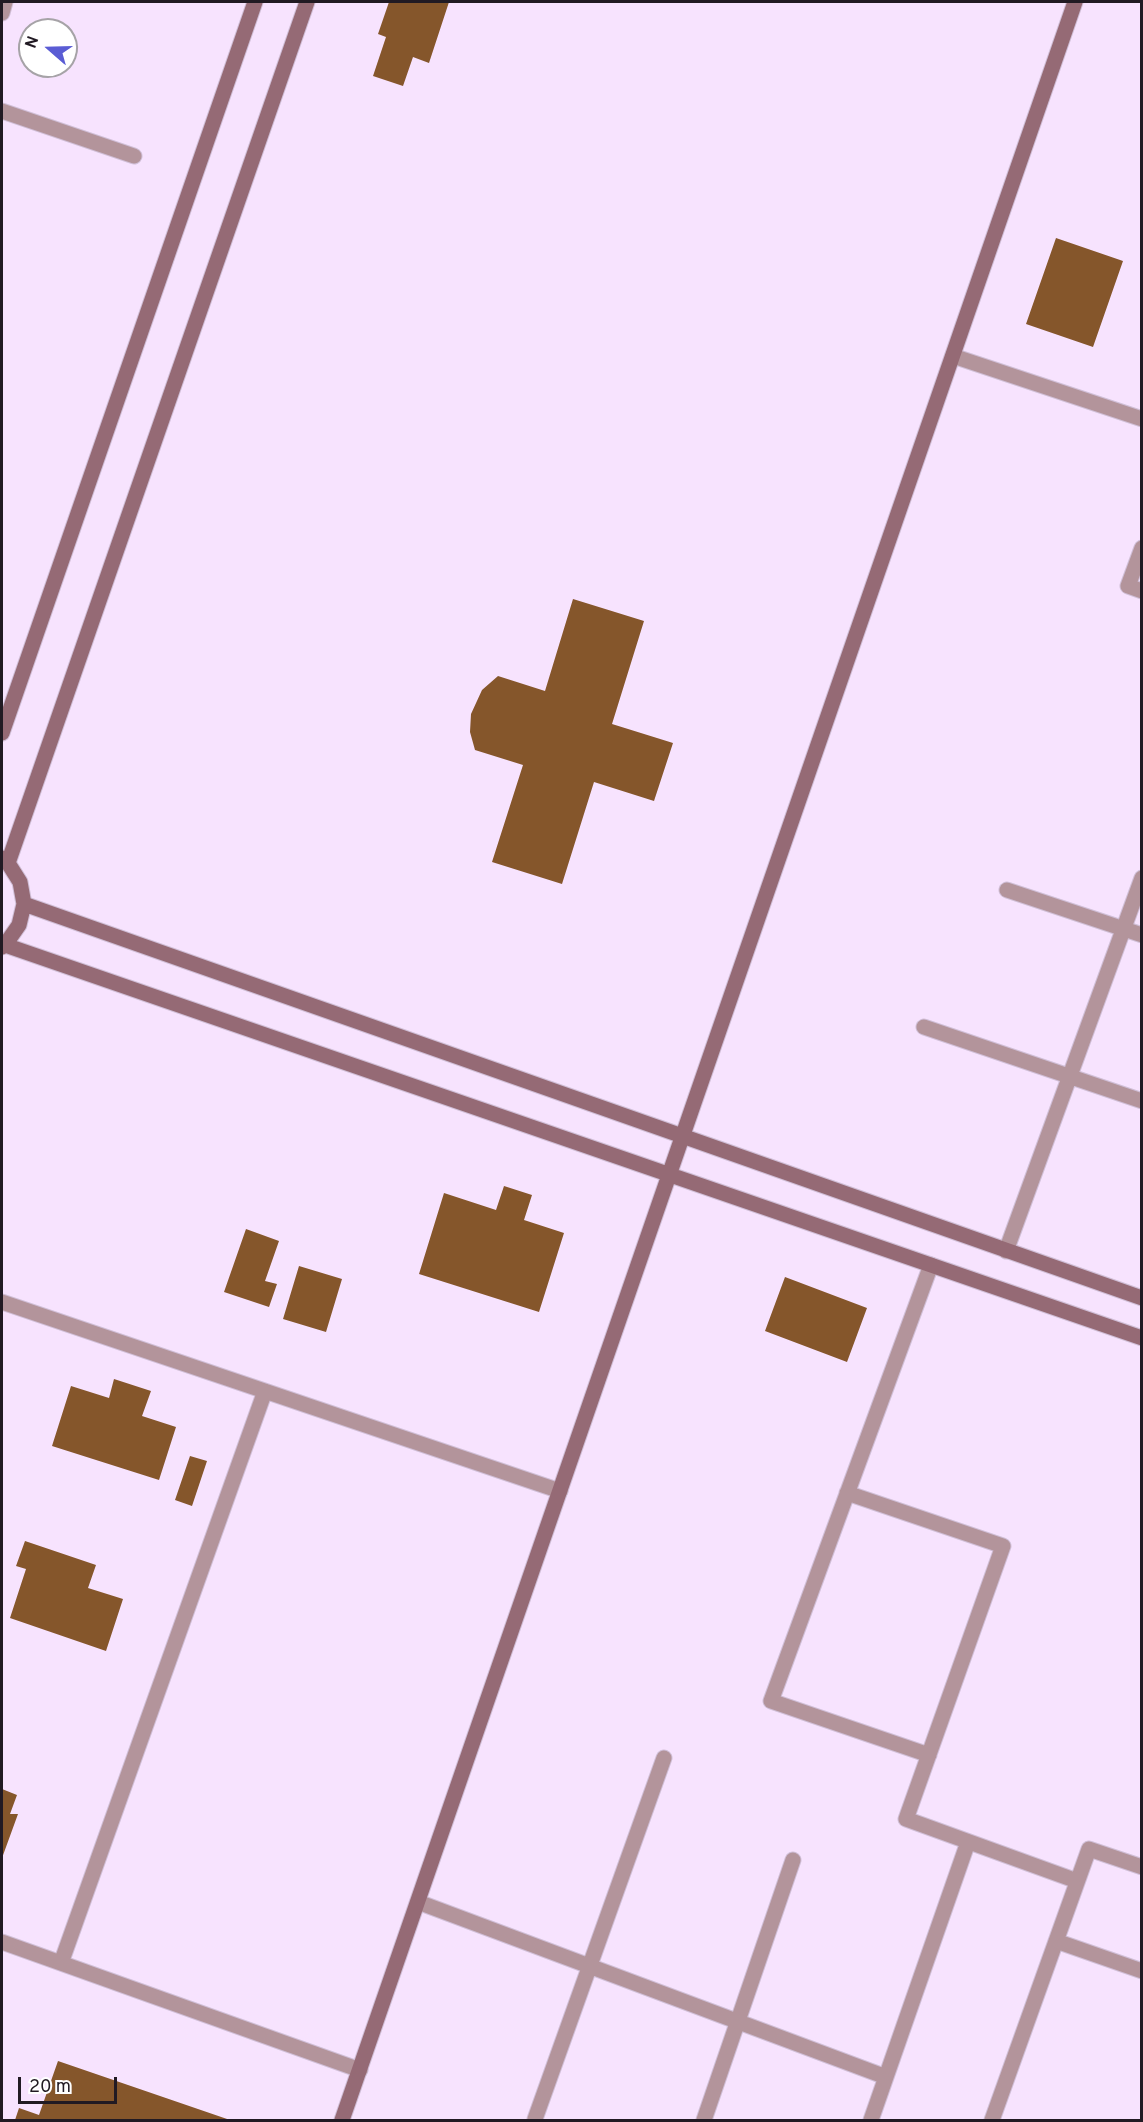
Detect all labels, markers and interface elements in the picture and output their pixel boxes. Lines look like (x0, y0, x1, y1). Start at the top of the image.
north arrow (18, 18, 78, 78)
text: N (22, 34, 44, 51)
scale bar (21, 2065, 120, 2103)
text: 20 m (29, 2076, 71, 2099)

